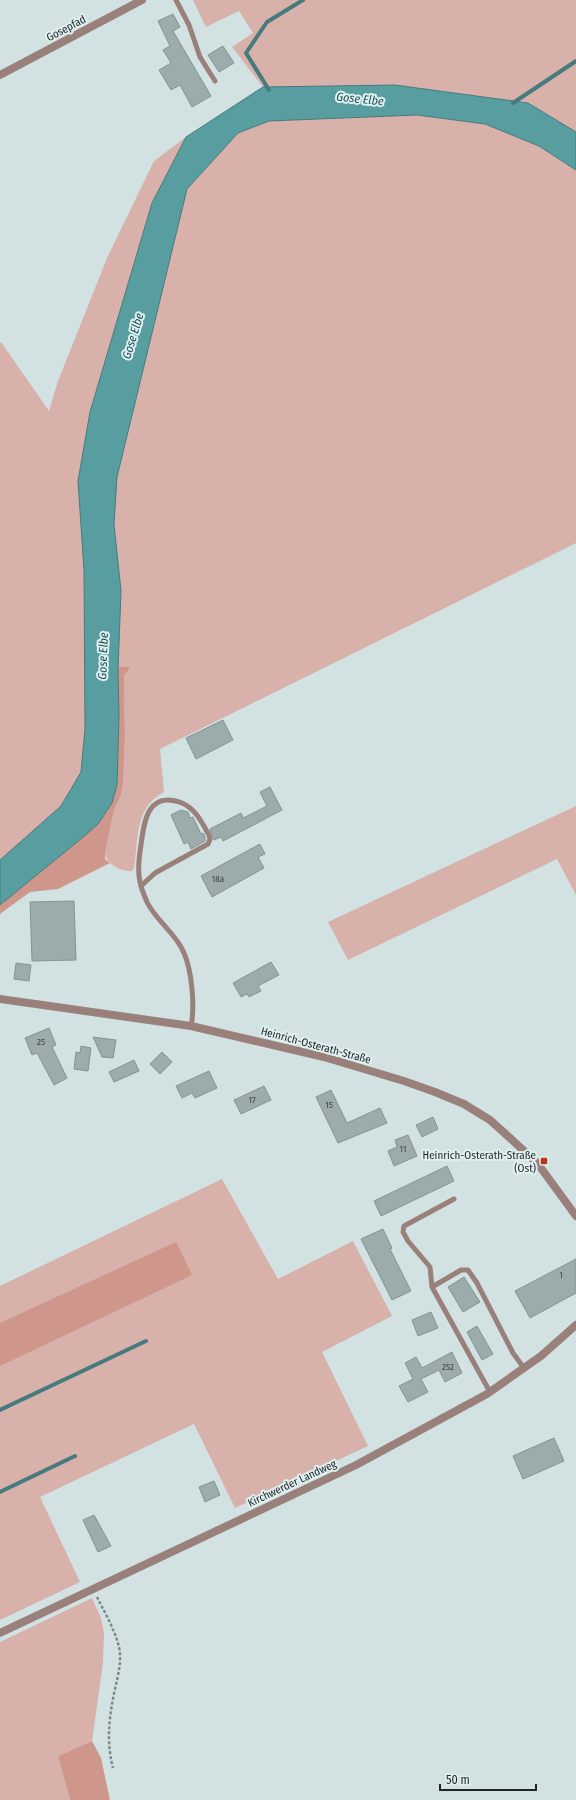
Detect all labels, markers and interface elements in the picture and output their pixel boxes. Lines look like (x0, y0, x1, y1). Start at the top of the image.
street label: Gosepfad (44, 13, 88, 44)
water label: Gose Elbe (336, 90, 385, 108)
water label: Gose Elbe (119, 311, 147, 361)
water label: Gose Elbe (95, 632, 111, 680)
house number: 18a (212, 874, 225, 884)
street label: Heinrich-Osterath-Straße (259, 1025, 372, 1066)
house number: 25 (37, 1037, 45, 1047)
house number: 17 (248, 1095, 256, 1105)
house number: 15 (325, 1100, 333, 1110)
house number: 11 (400, 1144, 406, 1154)
place label: Heinrich-Osterath-Straße (Ost) (423, 1149, 536, 1175)
marker: Heinrich-Osterath-Straße (Ost) (539, 1156, 549, 1166)
house number: 1 (559, 1270, 563, 1280)
house number: 252 (442, 1362, 454, 1372)
street label: Kirchwerder Landweg (246, 1457, 339, 1510)
scale bar (440, 1766, 536, 1792)
text: 50 m (446, 1773, 470, 1787)

